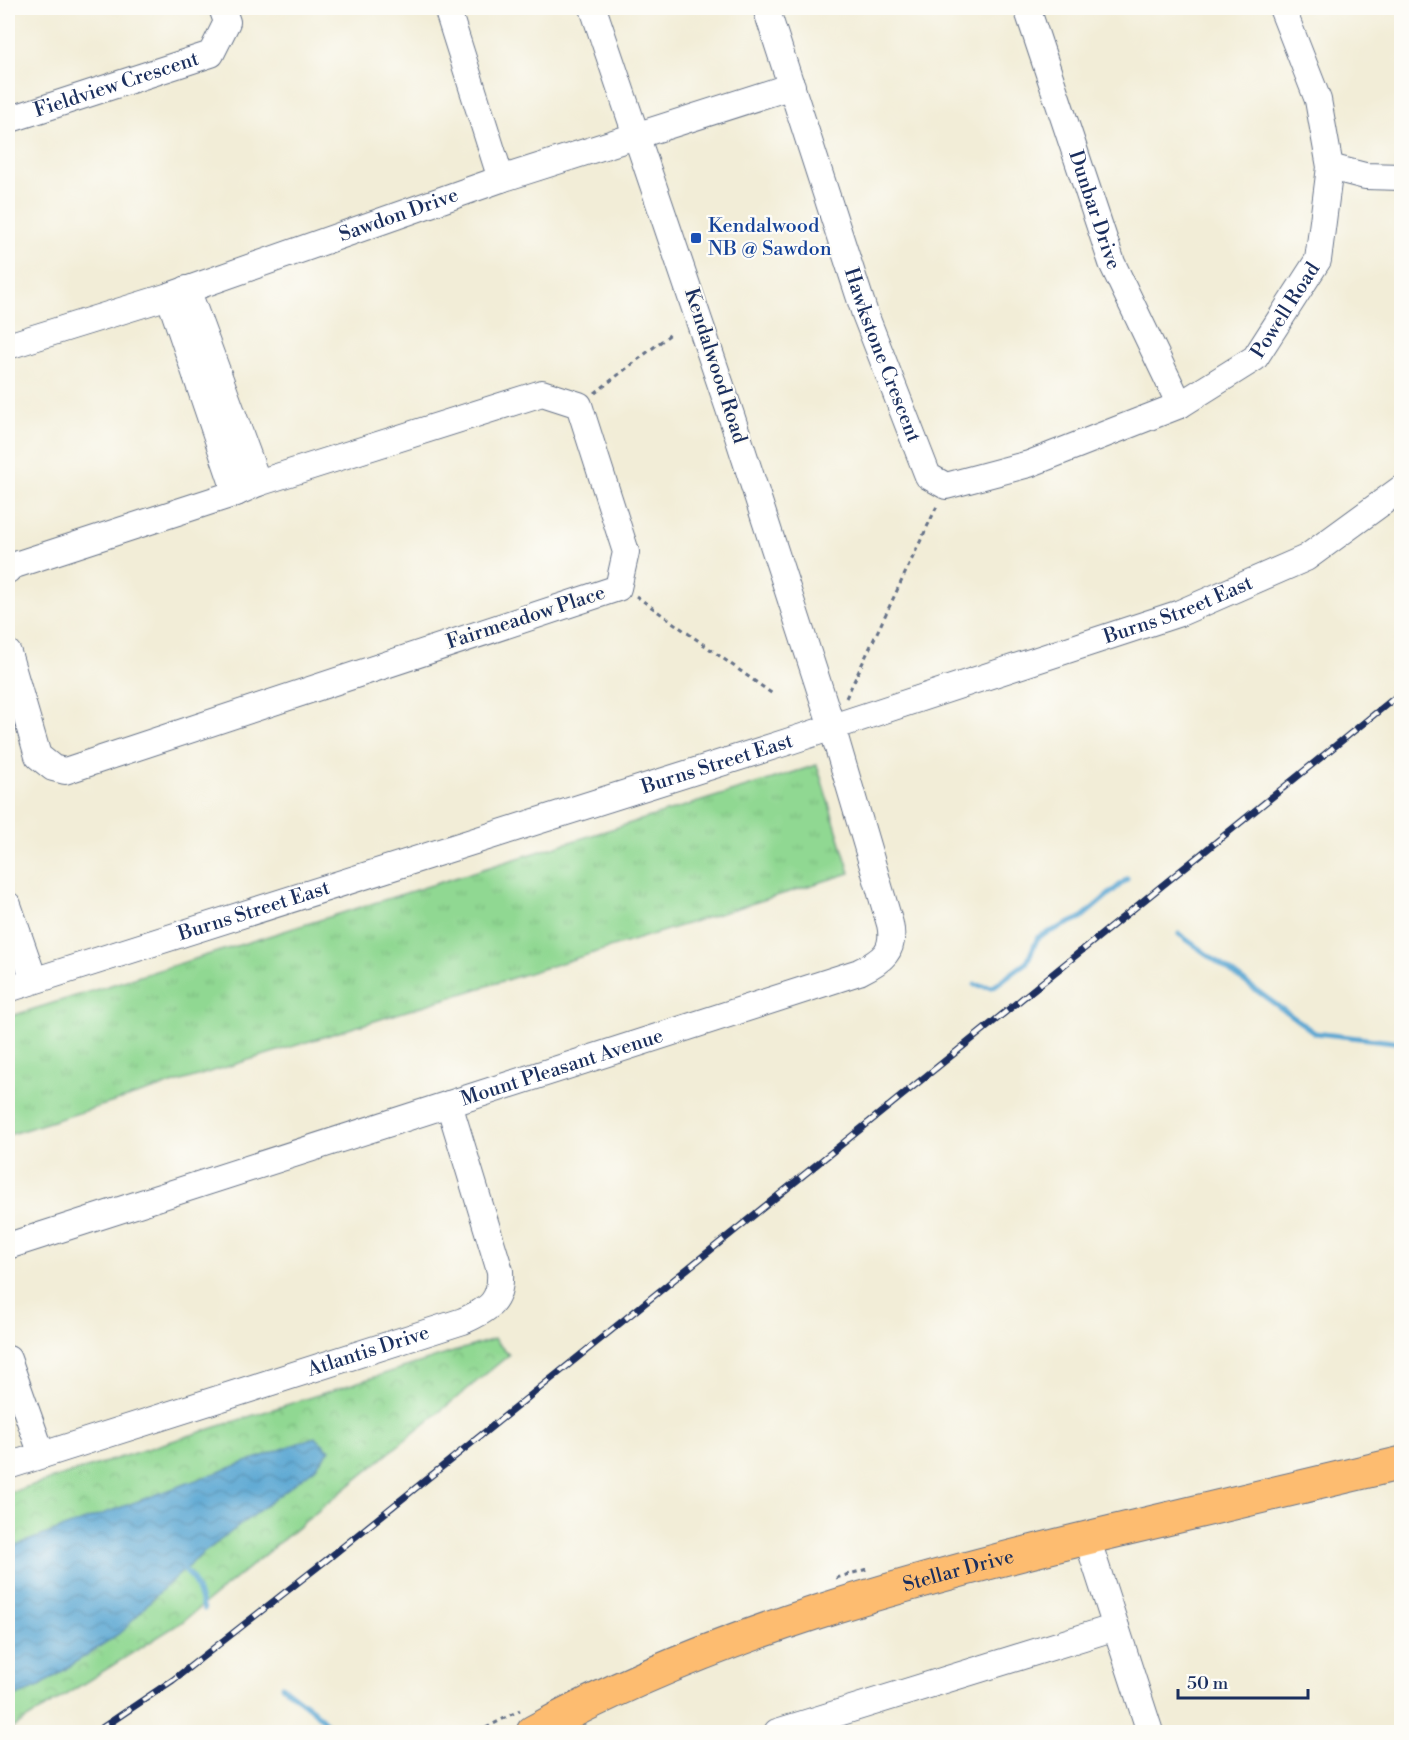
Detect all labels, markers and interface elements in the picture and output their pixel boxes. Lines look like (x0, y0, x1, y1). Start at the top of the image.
street label: Fieldview Crescent (31, 46, 202, 123)
street label: Dunbar Drive (1063, 147, 1126, 274)
street label: Sawdon Drive (336, 183, 462, 248)
place label: Kendalwood NB @ Sawdon (708, 214, 832, 262)
marker: Kendalwood NB @ Sawdon (689, 231, 703, 245)
street label: Powell Road (1245, 257, 1326, 363)
street label: Hawkstone Crescent (838, 265, 926, 446)
street label: Kendalwood Road (678, 285, 752, 447)
street label: Burns Street East (1099, 570, 1256, 650)
street label: Fairmeadow Place (443, 581, 609, 655)
street label: Burns Street East (637, 728, 796, 800)
street label: Burns Street East (174, 875, 333, 947)
street label: Mount Pleasant Avenue (458, 1023, 666, 1112)
street label: Atlantis Drive (303, 1320, 432, 1383)
street label: Stellar Drive (900, 1544, 1017, 1598)
scale bar (1178, 1662, 1308, 1700)
text: 50 m (1187, 1672, 1229, 1695)

